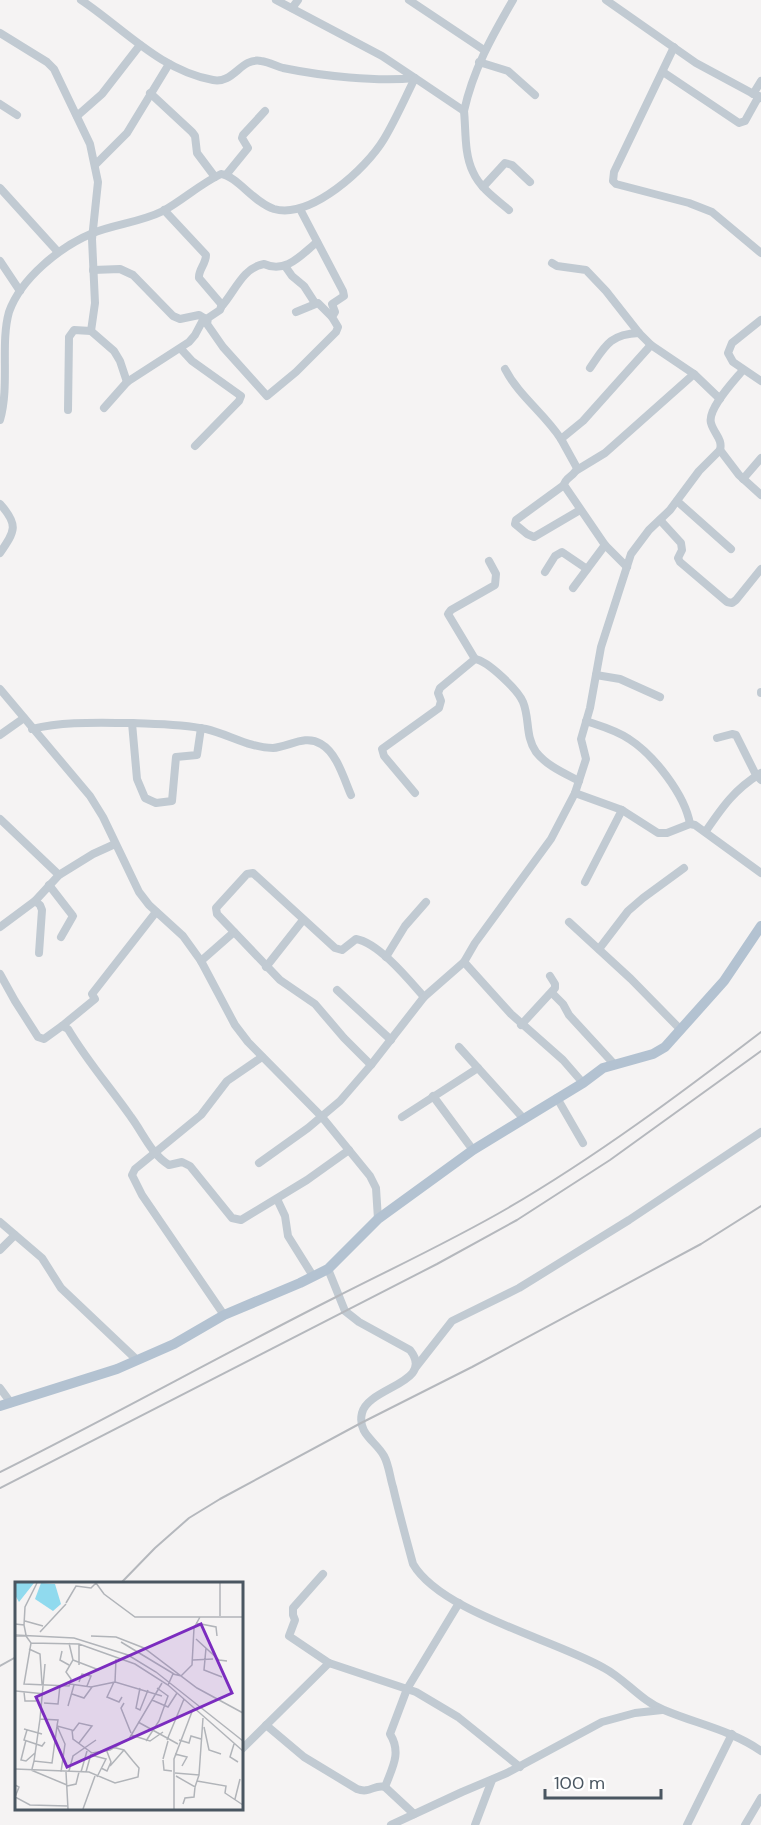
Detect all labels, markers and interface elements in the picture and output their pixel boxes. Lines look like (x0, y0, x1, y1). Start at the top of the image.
inset map (15, 1582, 243, 1810)
scale bar (545, 1762, 660, 1800)
text: 100 m (554, 1771, 605, 1795)

